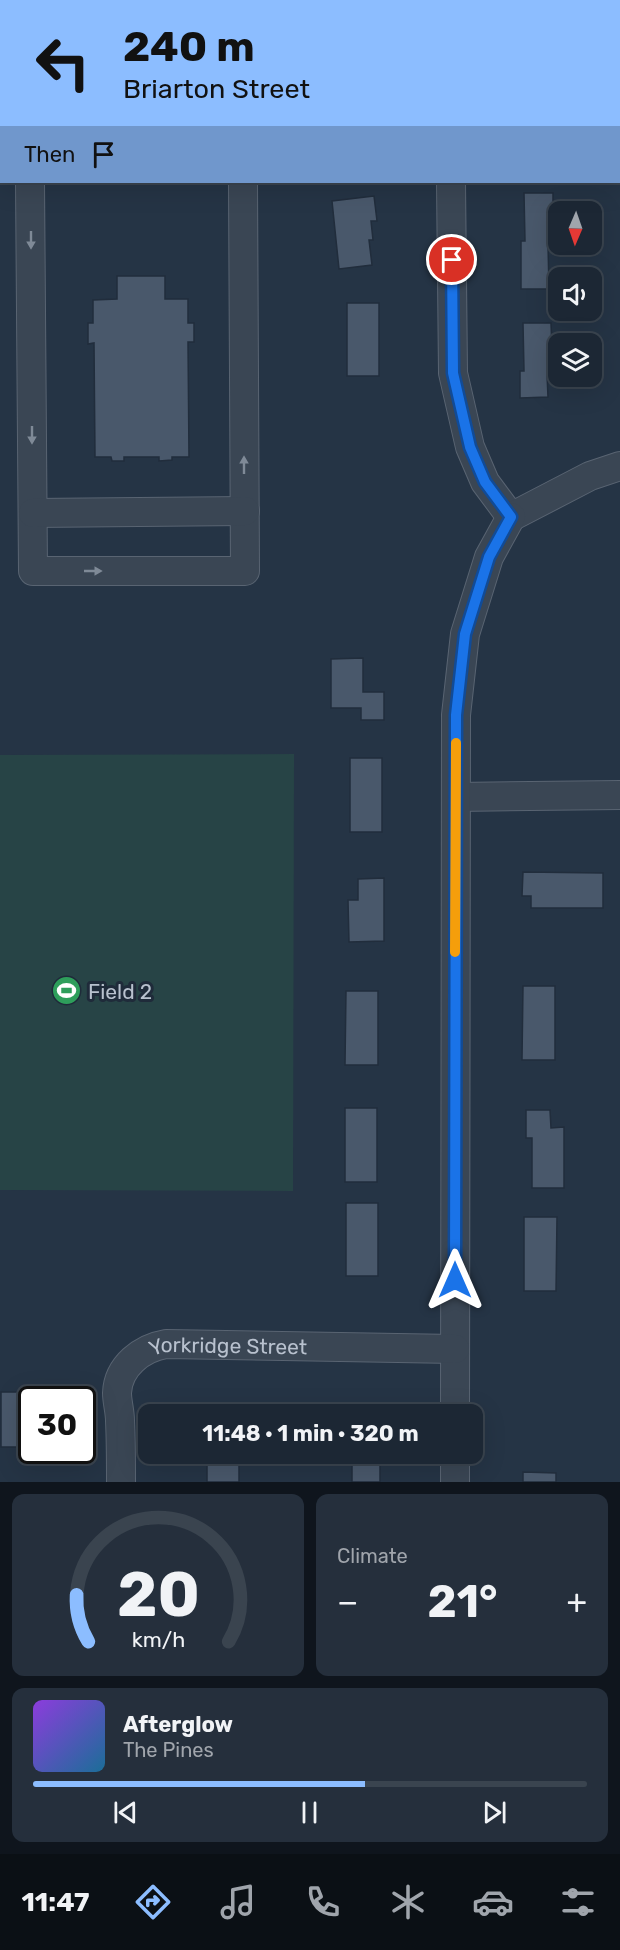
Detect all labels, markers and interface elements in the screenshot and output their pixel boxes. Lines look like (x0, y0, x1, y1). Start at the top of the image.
text: 240 m (123, 22, 255, 72)
icon: left (24, 24, 102, 102)
text: Briarton Street (123, 73, 310, 105)
icon: arrive (87, 138, 120, 171)
text: Then (24, 141, 75, 168)
north arrow (548, 201, 602, 255)
map controls (548, 201, 602, 387)
one-way arrow (26, 230, 35, 249)
pin (426, 234, 477, 285)
icon: arrive (435, 243, 468, 276)
button: sound (548, 267, 602, 321)
button: layers (548, 333, 602, 387)
one-way arrow (27, 425, 37, 444)
one-way arrow (239, 455, 249, 474)
one-way arrow (83, 566, 102, 576)
sports icon: Field 2 (51, 975, 83, 1007)
place label: Field 2 (88, 979, 152, 1004)
position arrow (423, 1248, 487, 1312)
street label: Yorkridge Street (145, 1331, 307, 1361)
speed limit sign: 30 (18, 1386, 96, 1464)
text: 11:48 · 1 min · 320 m (202, 1420, 419, 1447)
text: Climate (337, 1544, 408, 1568)
text: 20 (117, 1558, 199, 1632)
text: 21° (427, 1575, 498, 1628)
text: − (337, 1582, 358, 1621)
text: + (566, 1582, 587, 1621)
text: km/h (131, 1627, 185, 1652)
text: Afterglow (123, 1711, 233, 1738)
text: The Pines (123, 1738, 214, 1762)
icon: previous (109, 1796, 142, 1829)
icon: pause (293, 1796, 326, 1829)
icon: next (478, 1796, 511, 1829)
icon: directions (132, 1881, 174, 1923)
icon: music (217, 1881, 259, 1923)
icon: phone (302, 1881, 344, 1923)
icon: climate (387, 1881, 429, 1923)
icon: car (472, 1881, 514, 1923)
icon: filters (557, 1881, 599, 1923)
text: 11:47 (21, 1886, 89, 1918)

